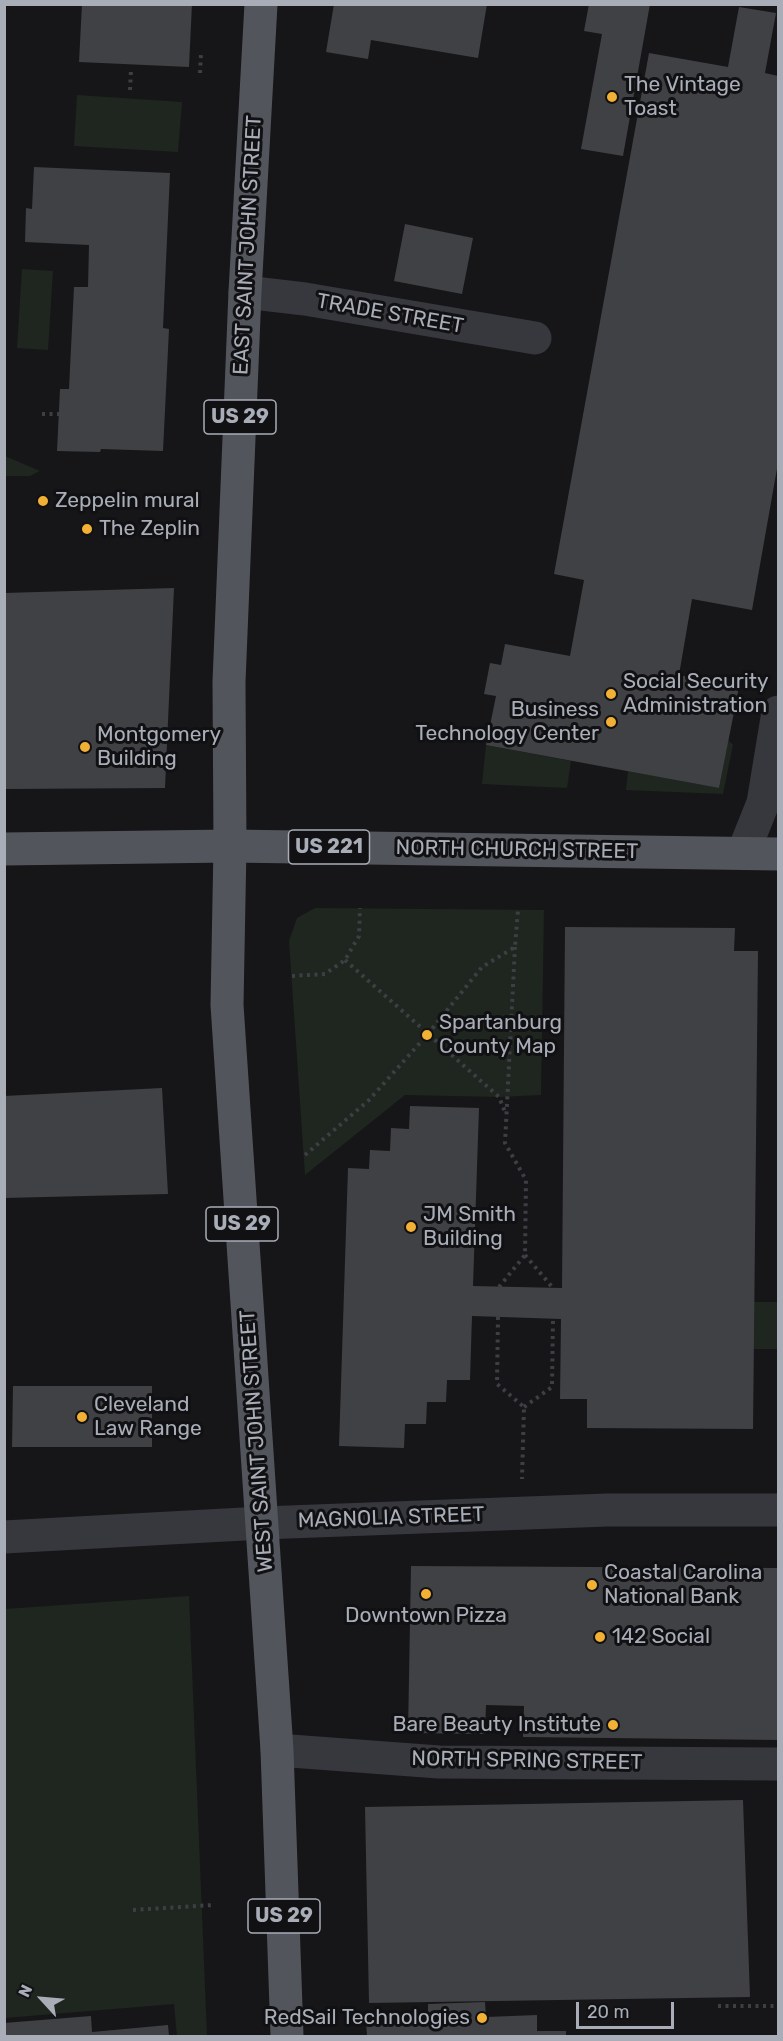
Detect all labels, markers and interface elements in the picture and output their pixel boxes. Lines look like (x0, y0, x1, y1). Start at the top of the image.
place label: The Vintage Toast (624, 72, 741, 122)
marker: The Vintage Toast (605, 90, 619, 104)
street label: EAST SAINT JOHN STREET (229, 115, 267, 375)
street label: TRADE STREET (315, 289, 465, 339)
road number: US 29 (204, 400, 276, 434)
place label: Zeppelin mural (55, 488, 200, 514)
marker: Zeppelin mural (36, 494, 50, 508)
place label: The Zeplin (99, 516, 200, 542)
marker: The Zeplin (80, 522, 94, 536)
place label: Social Security Administration (623, 669, 769, 719)
marker: Social Security Administration (604, 687, 618, 701)
place label: Business Technology Center (415, 697, 599, 747)
marker: Business Technology Center (604, 715, 618, 729)
place label: Montgomery Building (97, 722, 221, 772)
marker: Montgomery Building (78, 740, 92, 754)
road number: US 221 (288, 830, 370, 864)
street label: NORTH CHURCH STREET (395, 835, 639, 865)
place label: Spartanburg County Map (439, 1010, 562, 1060)
marker: Spartanburg County Map (420, 1028, 434, 1042)
place label: JM Smith Building (423, 1202, 516, 1252)
road number: US 29 (206, 1207, 278, 1241)
marker: JM Smith Building (404, 1220, 418, 1234)
street label: WEST SAINT JOHN STREET (235, 1309, 279, 1573)
place label: Cleveland Law Range (94, 1392, 202, 1442)
marker: Cleveland Law Range (75, 1410, 89, 1424)
street label: MAGNOLIA STREET (297, 1502, 485, 1534)
place label: Coastal Carolina National Bank (604, 1560, 762, 1610)
marker: Coastal Carolina National Bank (585, 1578, 599, 1592)
marker: Downtown Pizza (419, 1587, 433, 1601)
place label: Downtown Pizza (345, 1603, 507, 1629)
place label: 142 Social (612, 1624, 710, 1650)
marker: 142 Social (593, 1630, 607, 1644)
place label: Bare Beauty Institute (392, 1712, 601, 1738)
marker: Bare Beauty Institute (606, 1718, 620, 1732)
street label: NORTH SPRING STREET (411, 1746, 643, 1776)
road number: US 29 (248, 1899, 320, 1933)
north arrow (12, 1969, 72, 2029)
text: N (14, 1982, 36, 2000)
scale bar (579, 1990, 676, 2028)
text: 20 m (587, 2001, 629, 2023)
place label: RedSail Technologies (264, 2005, 470, 2031)
marker: RedSail Technologies (475, 2011, 489, 2025)

